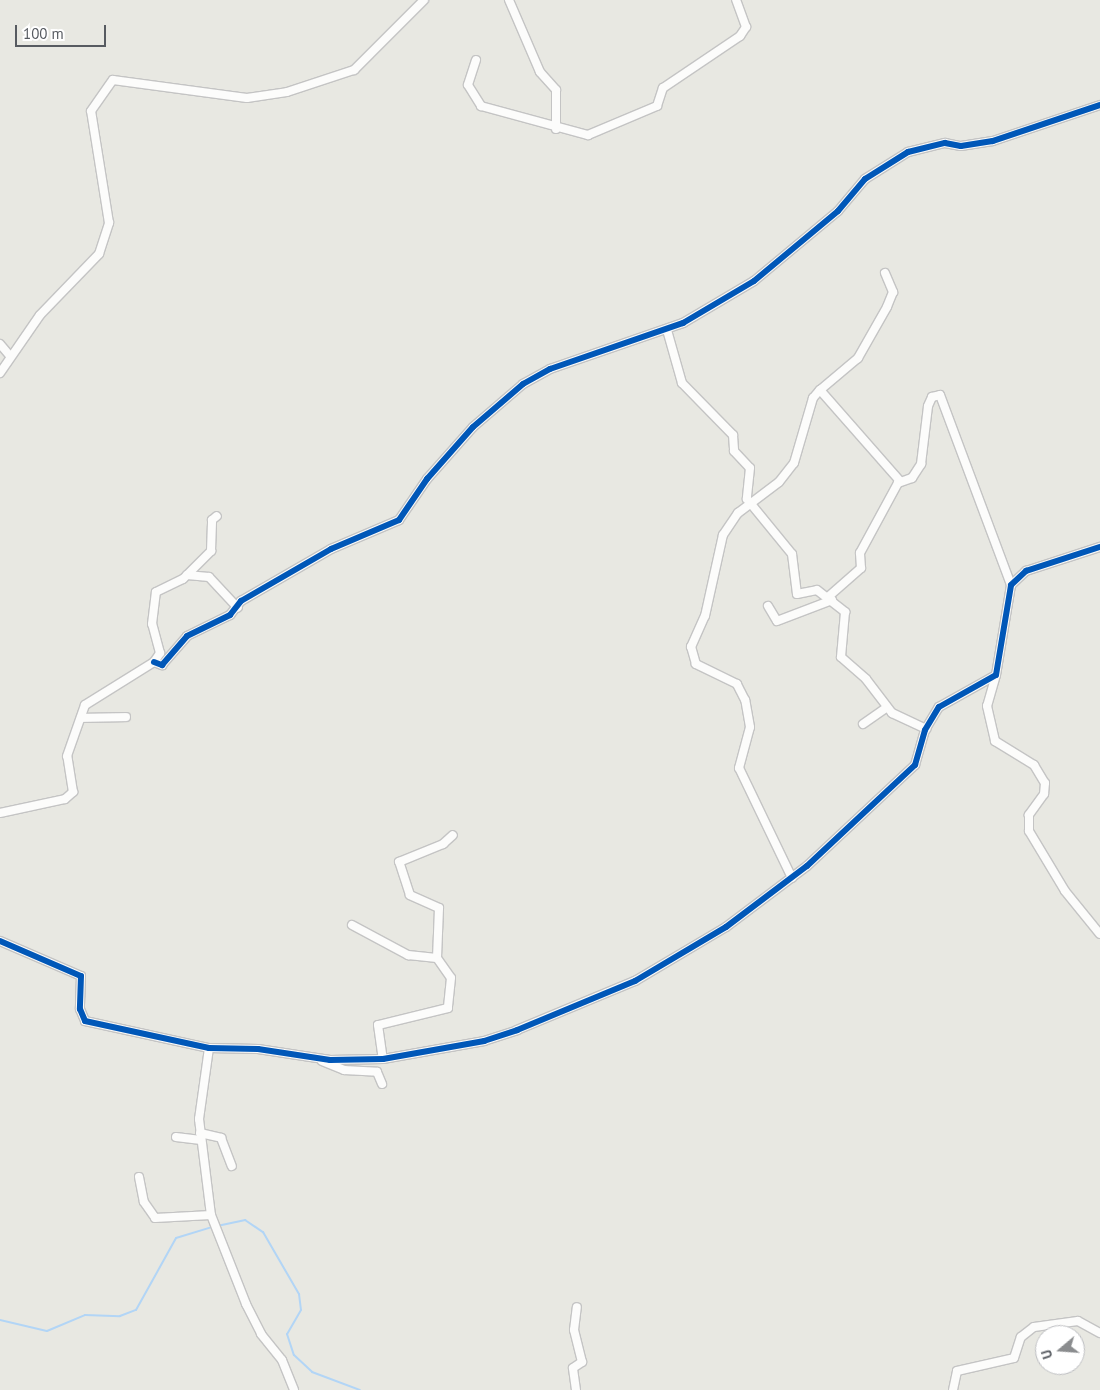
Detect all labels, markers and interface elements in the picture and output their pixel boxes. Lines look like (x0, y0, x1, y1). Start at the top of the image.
scale bar (18, 15, 109, 47)
text: 100 m (23, 24, 64, 43)
north arrow (1035, 1325, 1085, 1375)
text: U (1037, 1347, 1057, 1361)

